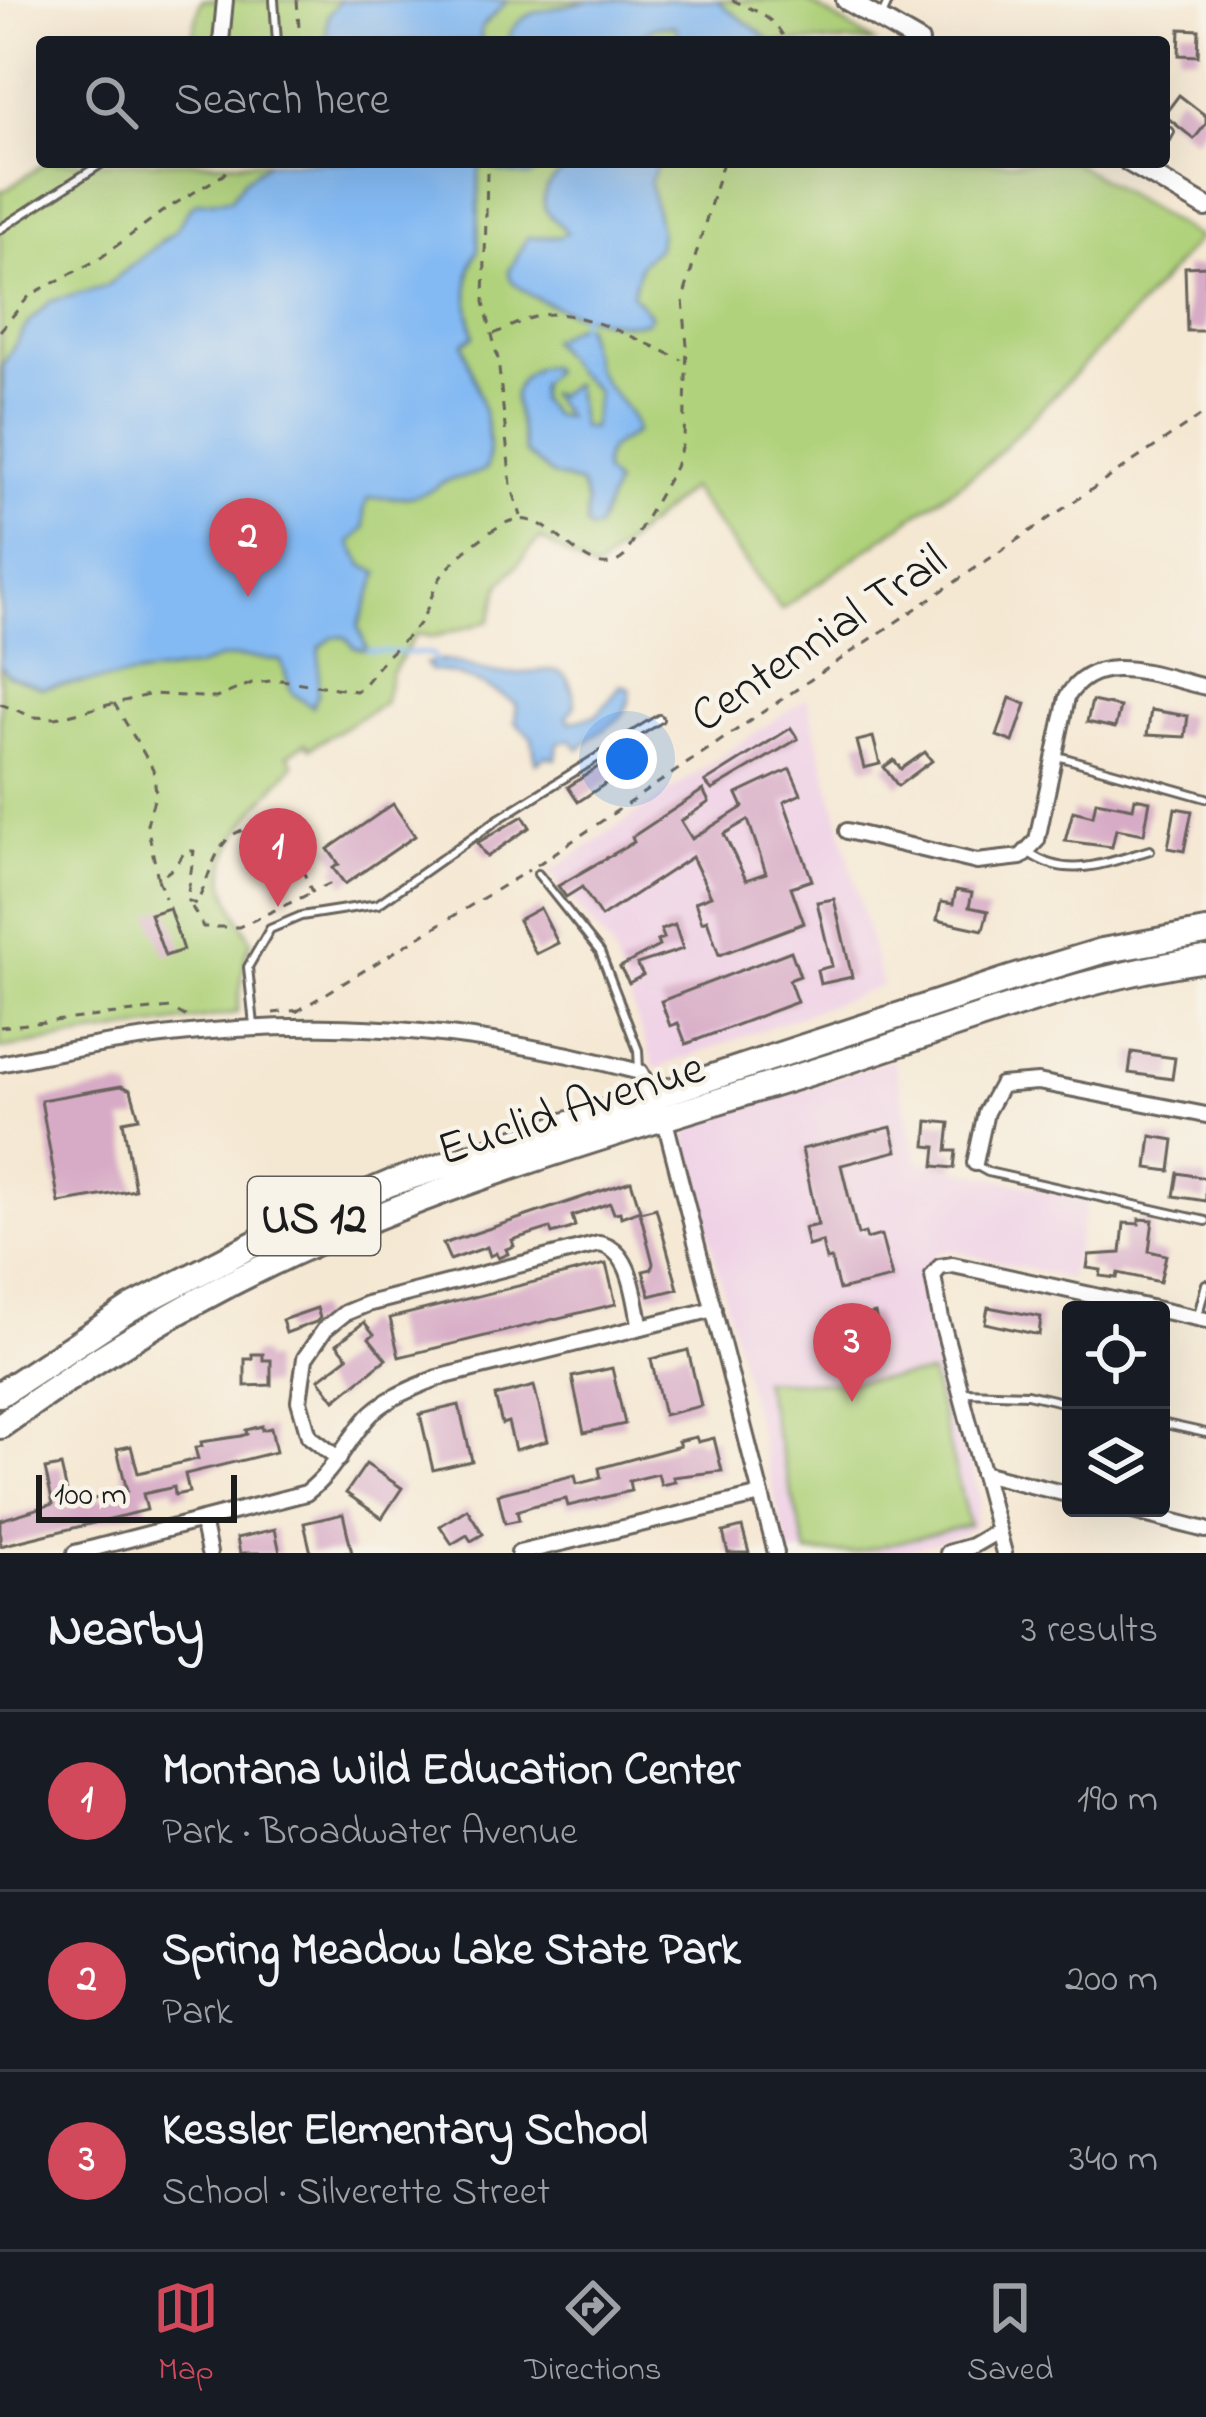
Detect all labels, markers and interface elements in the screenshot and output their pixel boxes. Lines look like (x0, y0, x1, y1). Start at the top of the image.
search box (36, 36, 1170, 168)
icon: search (78, 69, 144, 135)
text: Search here (174, 69, 390, 135)
pin: 2 (209, 498, 287, 597)
street label: Centennial Trail (677, 528, 962, 752)
your location (597, 729, 657, 789)
pin: 1 (239, 808, 317, 907)
street label: Euclid Avenue (429, 1035, 715, 1187)
road number: US 12 (248, 1177, 380, 1255)
map controls (1062, 1301, 1170, 1517)
button: locate (1062, 1301, 1170, 1409)
pin: 3 (813, 1303, 891, 1402)
button: layers (1062, 1409, 1170, 1517)
scale bar (36, 1469, 237, 1522)
text: 100 m (54, 1472, 127, 1520)
text: Nearby (48, 1594, 204, 1669)
text: 3 results (1021, 1603, 1158, 1660)
text: Montana Wild Education Center (162, 1739, 740, 1805)
text: 1 (81, 1772, 93, 1829)
text: 190 m (1077, 1772, 1158, 1829)
text: Park · Broadwater Avenue (162, 1805, 578, 1862)
text: Spring Meadow Lake State Park (162, 1919, 741, 1985)
text: 2 (77, 1952, 97, 2009)
text: 200 m (1065, 1952, 1158, 2009)
text: Park (162, 1985, 232, 2042)
text: Kessler Elementary School (162, 2099, 648, 2165)
text: 3 (79, 2132, 95, 2189)
text: 340 m (1069, 2132, 1158, 2189)
text: School · Silverette Street (162, 2165, 550, 2222)
tab: Map (153, 2275, 219, 2395)
tab: Directions (524, 2275, 662, 2395)
tab: Saved (967, 2275, 1053, 2395)

